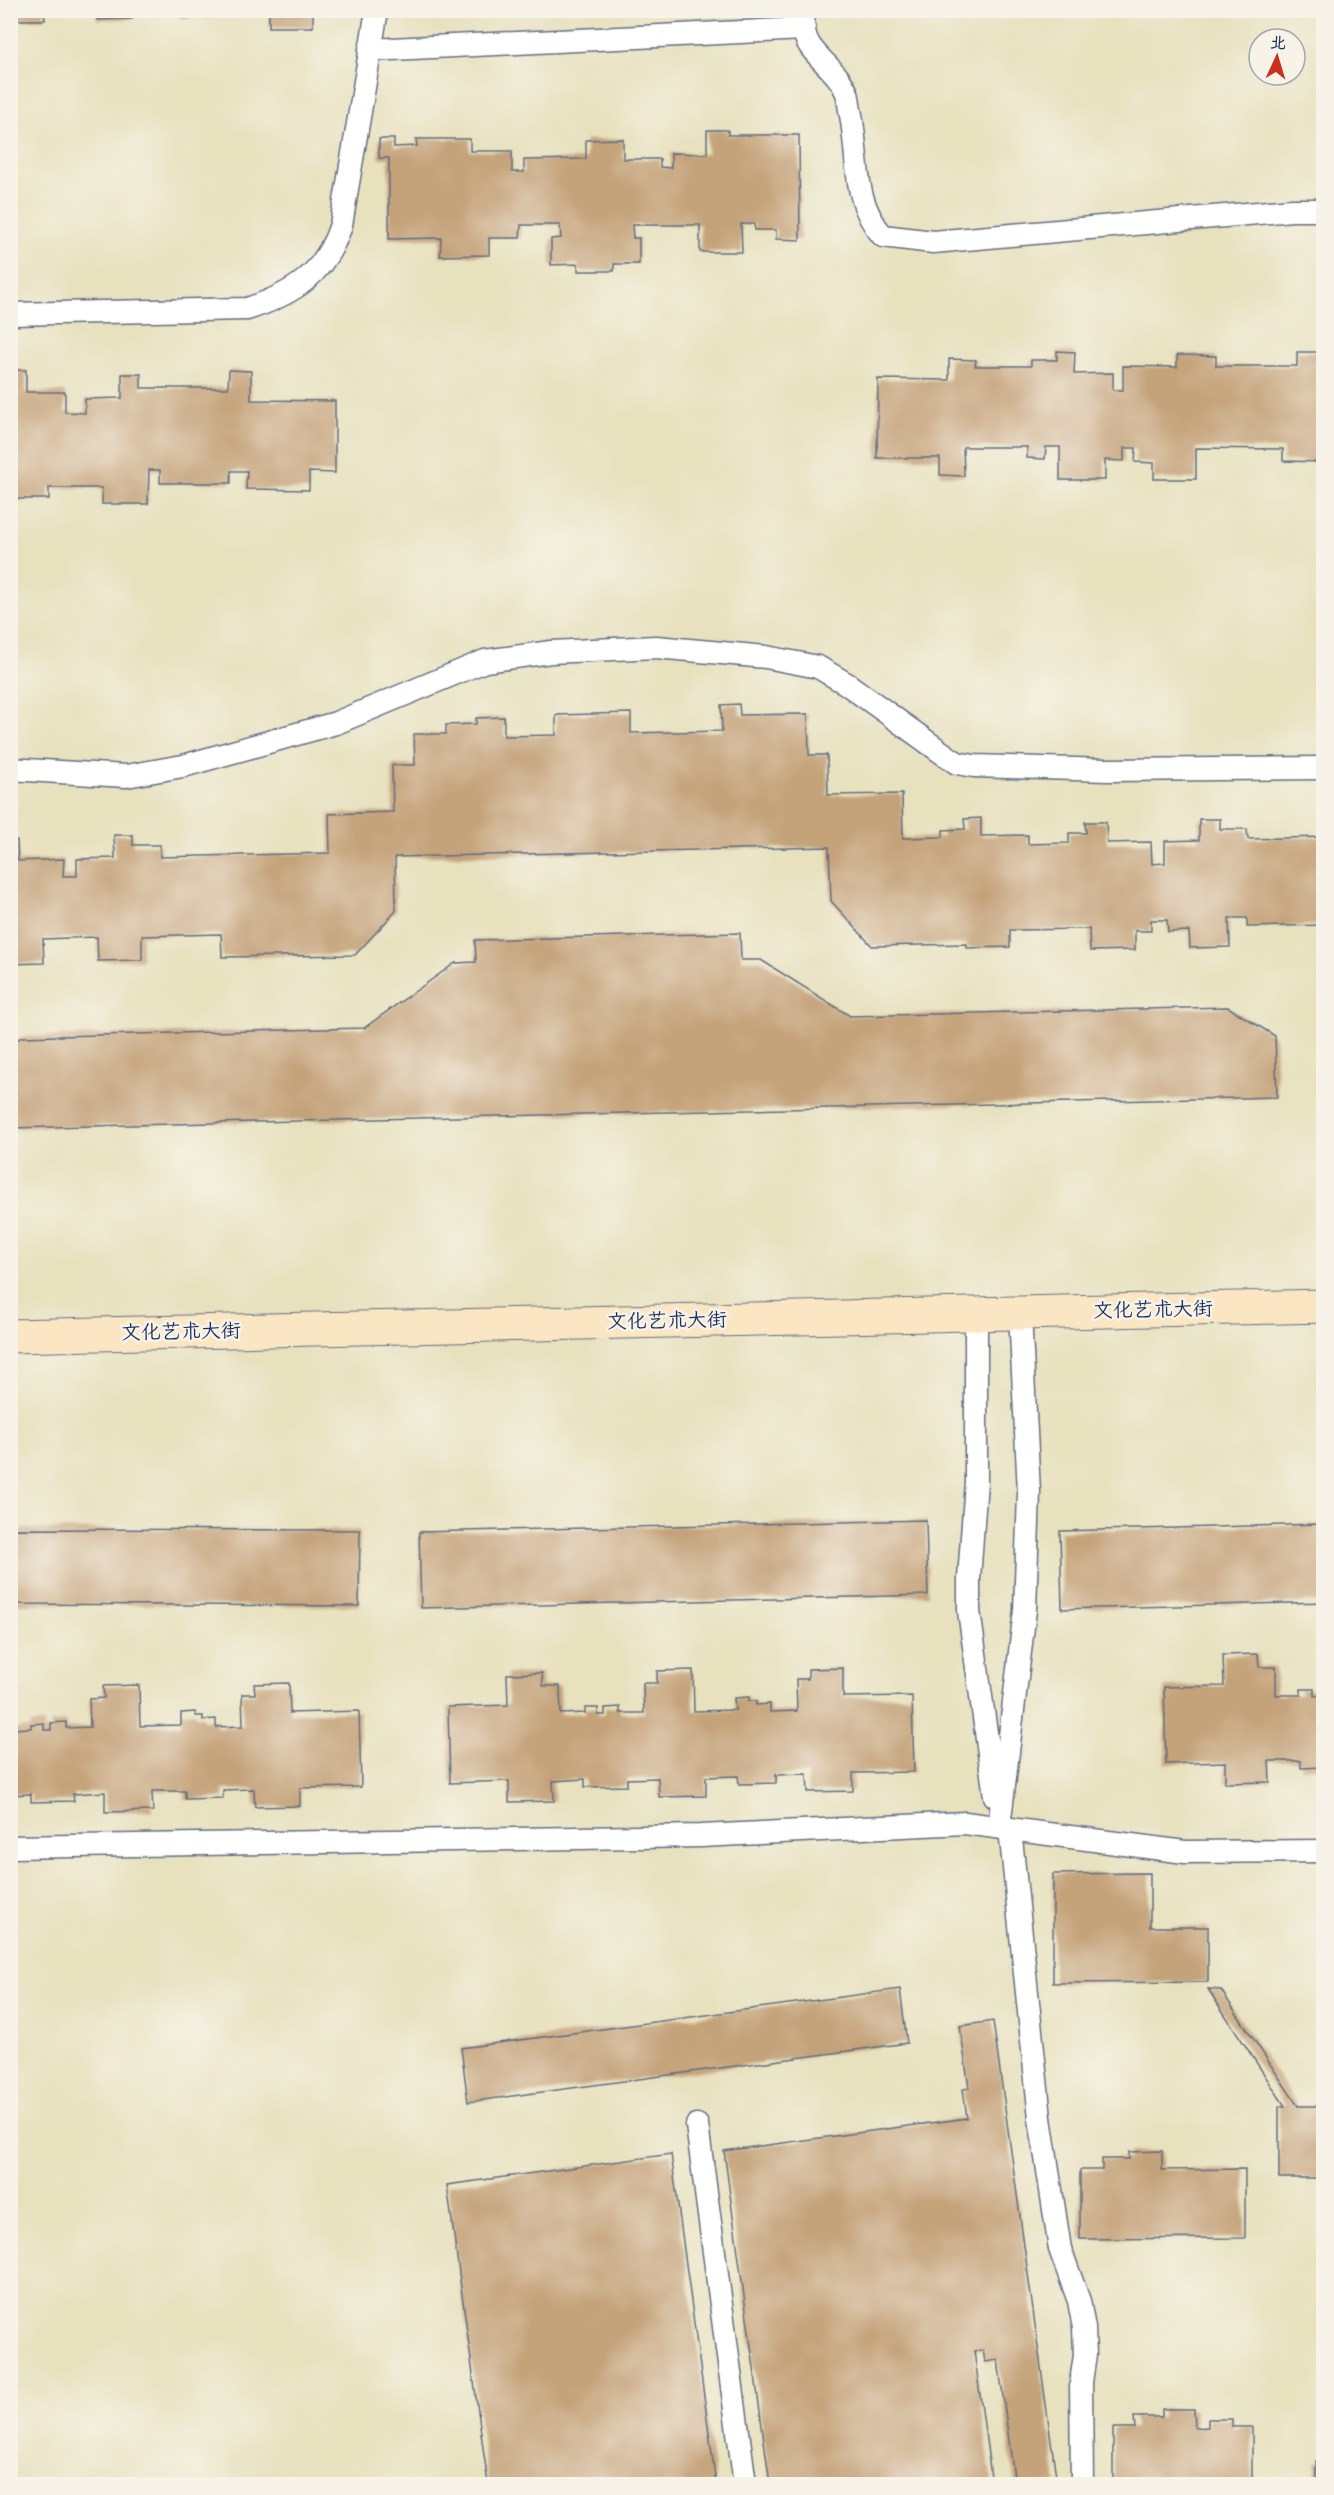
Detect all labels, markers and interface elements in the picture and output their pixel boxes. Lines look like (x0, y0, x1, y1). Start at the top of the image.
north arrow (1247, 27, 1307, 87)
text: 北 (1269, 32, 1287, 55)
street label: 文化艺术大街 (1093, 1295, 1213, 1325)
street label: 文化艺术大街 (607, 1306, 727, 1336)
street label: 文化艺术大街 (121, 1317, 241, 1347)

